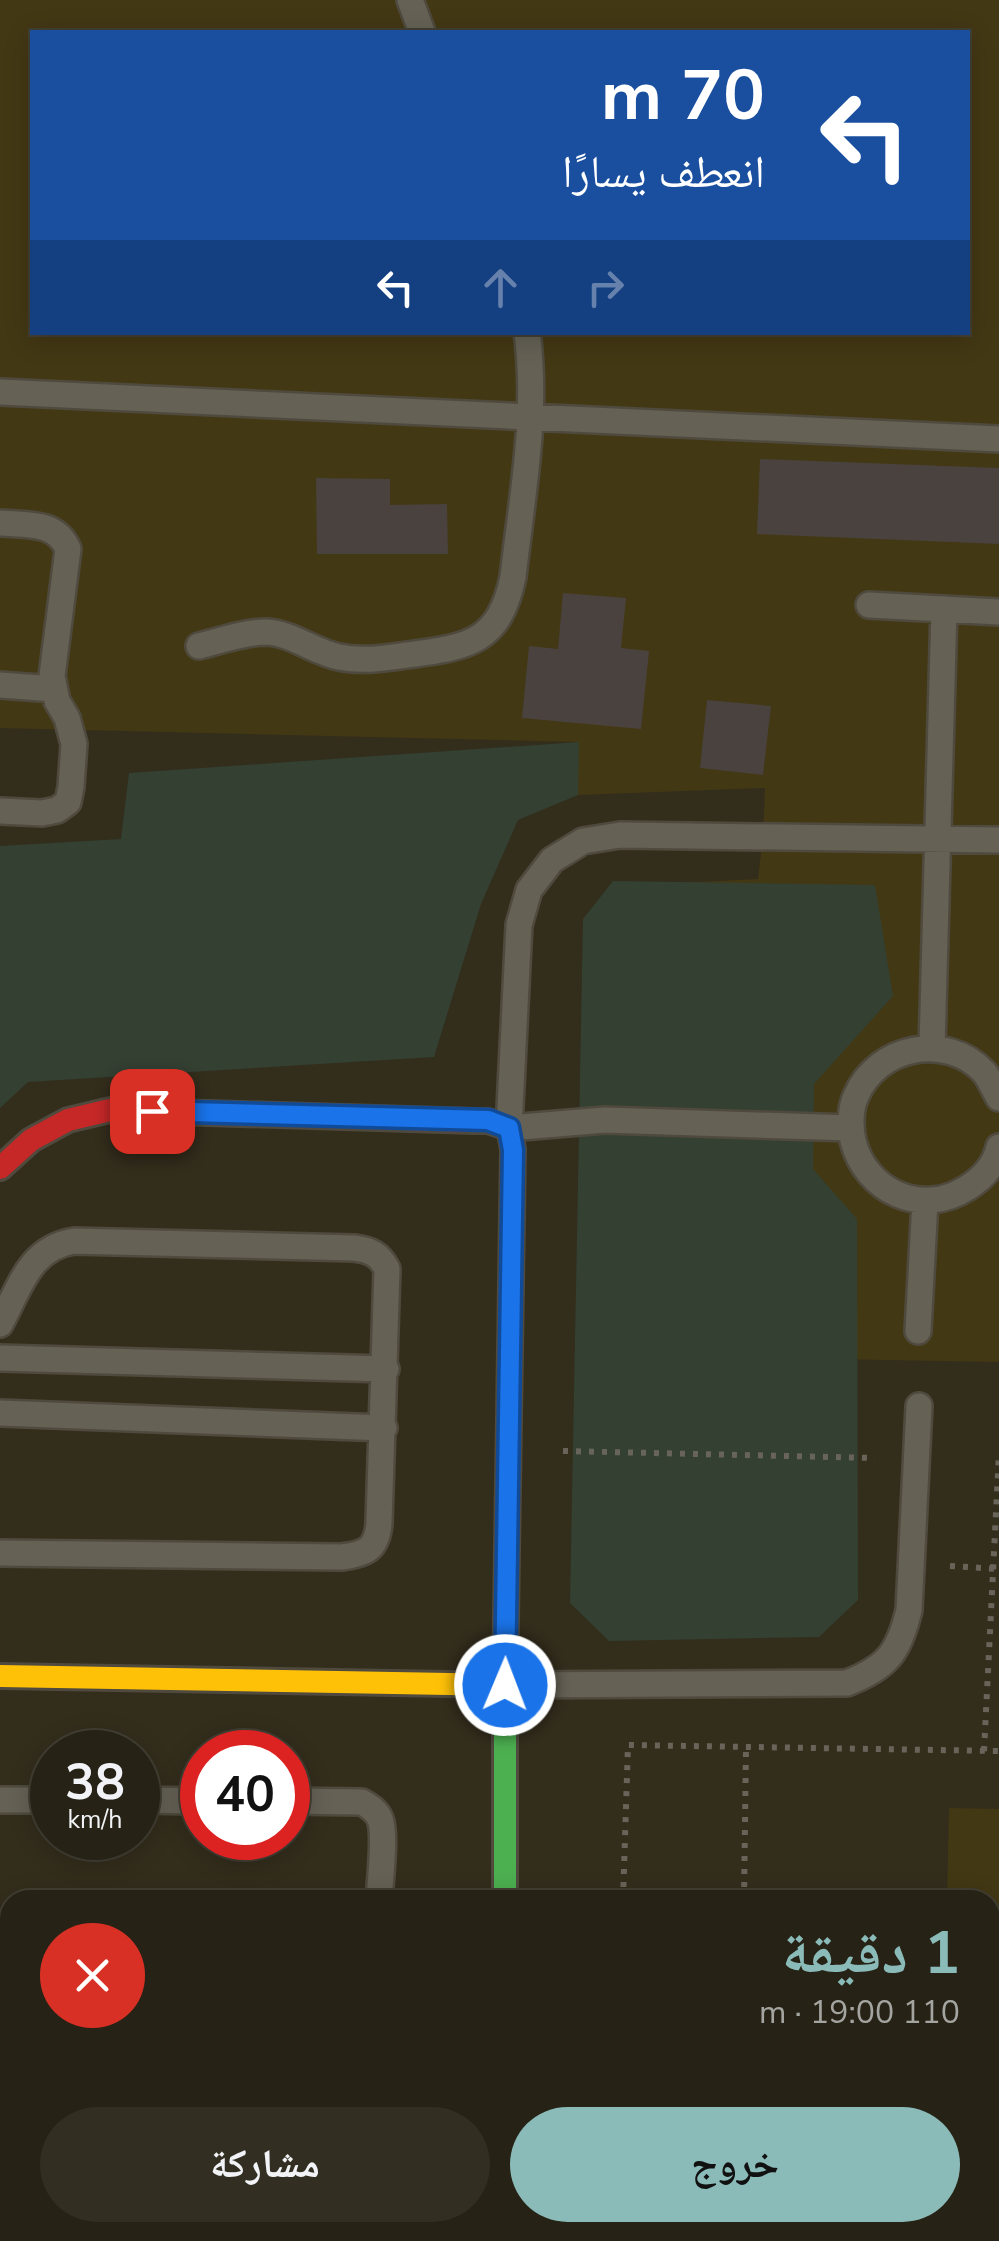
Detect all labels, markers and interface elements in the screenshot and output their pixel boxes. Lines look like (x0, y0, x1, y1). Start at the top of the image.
text: 70 m (601, 48, 765, 144)
icon: left (800, 70, 930, 200)
text: انعطف يسارًا (562, 142, 765, 203)
icon: left (368, 260, 423, 315)
icon: ahead (473, 260, 528, 315)
icon: right (578, 260, 633, 315)
pin (110, 1069, 195, 1154)
icon: arrive (125, 1084, 180, 1139)
position arrow (453, 1633, 557, 1737)
speed limit sign: 40 (180, 1730, 310, 1860)
text: 38 (65, 1748, 125, 1817)
text: km/h (67, 1803, 123, 1837)
text: 1 دقيقة (782, 1912, 960, 1994)
button: close (40, 1923, 145, 2028)
text: 110 m · 19:00 (759, 1991, 960, 2034)
button: مشاركة (40, 2107, 490, 2222)
button: خروج (510, 2107, 960, 2222)

